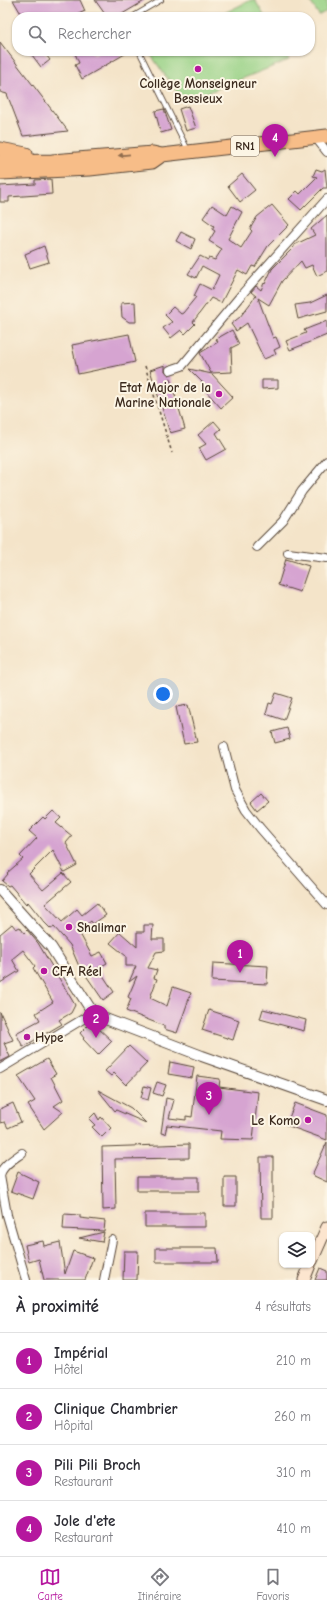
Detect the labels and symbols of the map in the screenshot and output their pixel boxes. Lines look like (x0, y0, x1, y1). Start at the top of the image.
marker: Collège Monseigneur Bessieux (193, 64, 203, 74)
place label: Collège Monseigneur Bessieux (139, 76, 257, 106)
pin: 4 (262, 124, 288, 157)
road number: RN1 (231, 136, 259, 156)
one-way arrow (118, 152, 130, 158)
place label: Etat Major de la Marine Nationale (115, 380, 212, 410)
marker: Etat Major de la Marine Nationale (214, 389, 224, 399)
your location (153, 684, 173, 704)
place label: Shalimar (77, 920, 127, 935)
marker: Shalimar (64, 922, 74, 932)
pin: 1 (227, 940, 253, 973)
place label: CFA Réel (52, 964, 102, 979)
marker: CFA Réel (39, 966, 49, 976)
pin: 2 (83, 1005, 109, 1038)
place label: Hype (35, 1030, 64, 1045)
marker: Hype (22, 1032, 32, 1042)
pin: 3 (196, 1082, 222, 1115)
place label: Le Komo (251, 1113, 300, 1128)
marker: Le Komo (303, 1115, 313, 1125)

